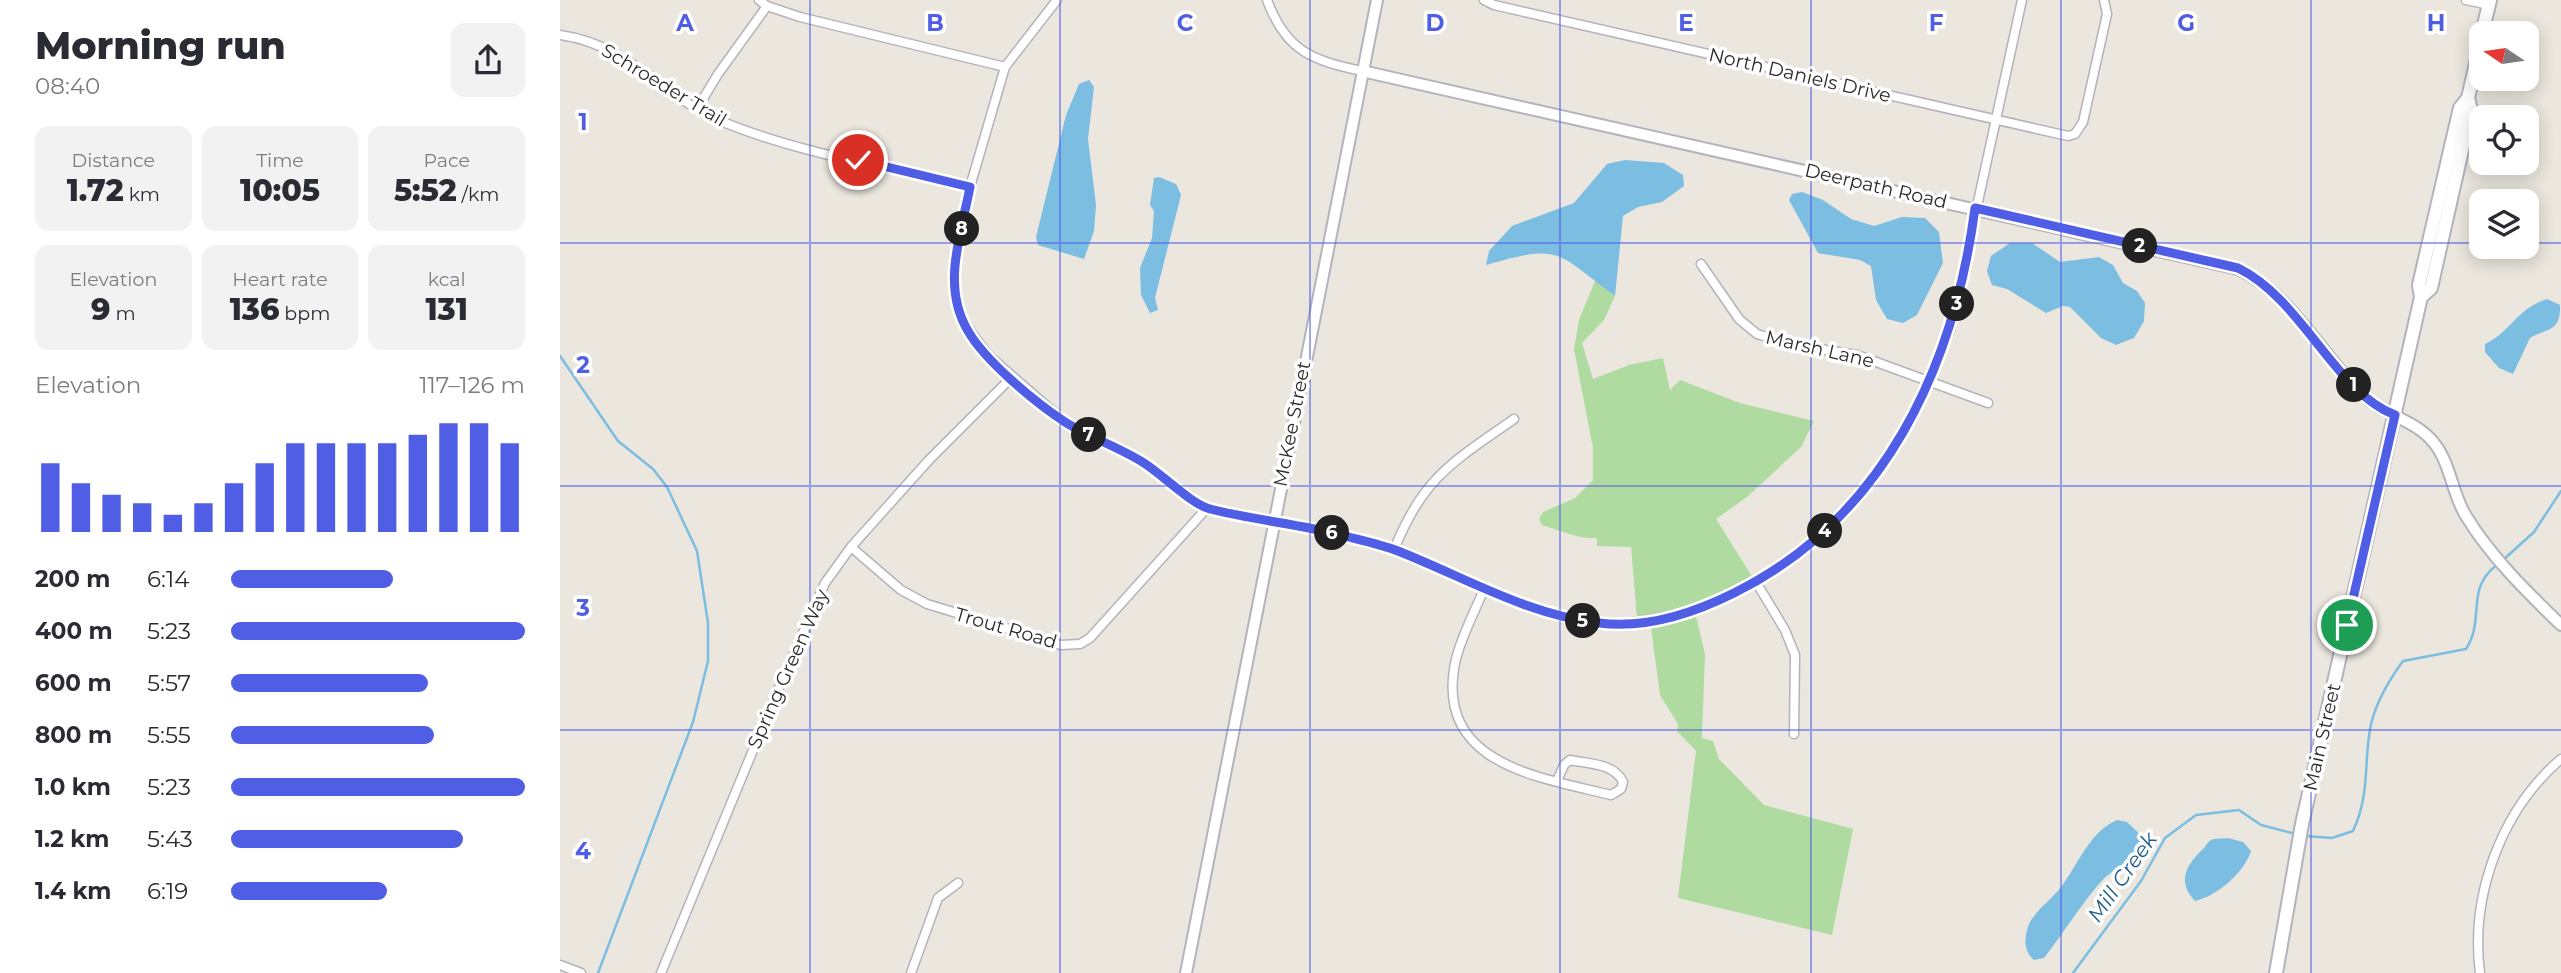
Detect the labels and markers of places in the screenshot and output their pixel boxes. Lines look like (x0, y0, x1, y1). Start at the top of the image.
pin (828, 130, 888, 190)
pin: 8 (944, 212, 980, 246)
pin: 2 (2122, 229, 2158, 264)
pin: 3 (1940, 286, 1974, 322)
pin: 1 (2336, 368, 2372, 402)
pin: 7 (1072, 418, 1106, 452)
pin: 4 (1808, 514, 1842, 548)
pin: 6 (1314, 516, 1350, 550)
pin (2317, 595, 2377, 655)
pin: 5 (1566, 604, 1600, 638)

